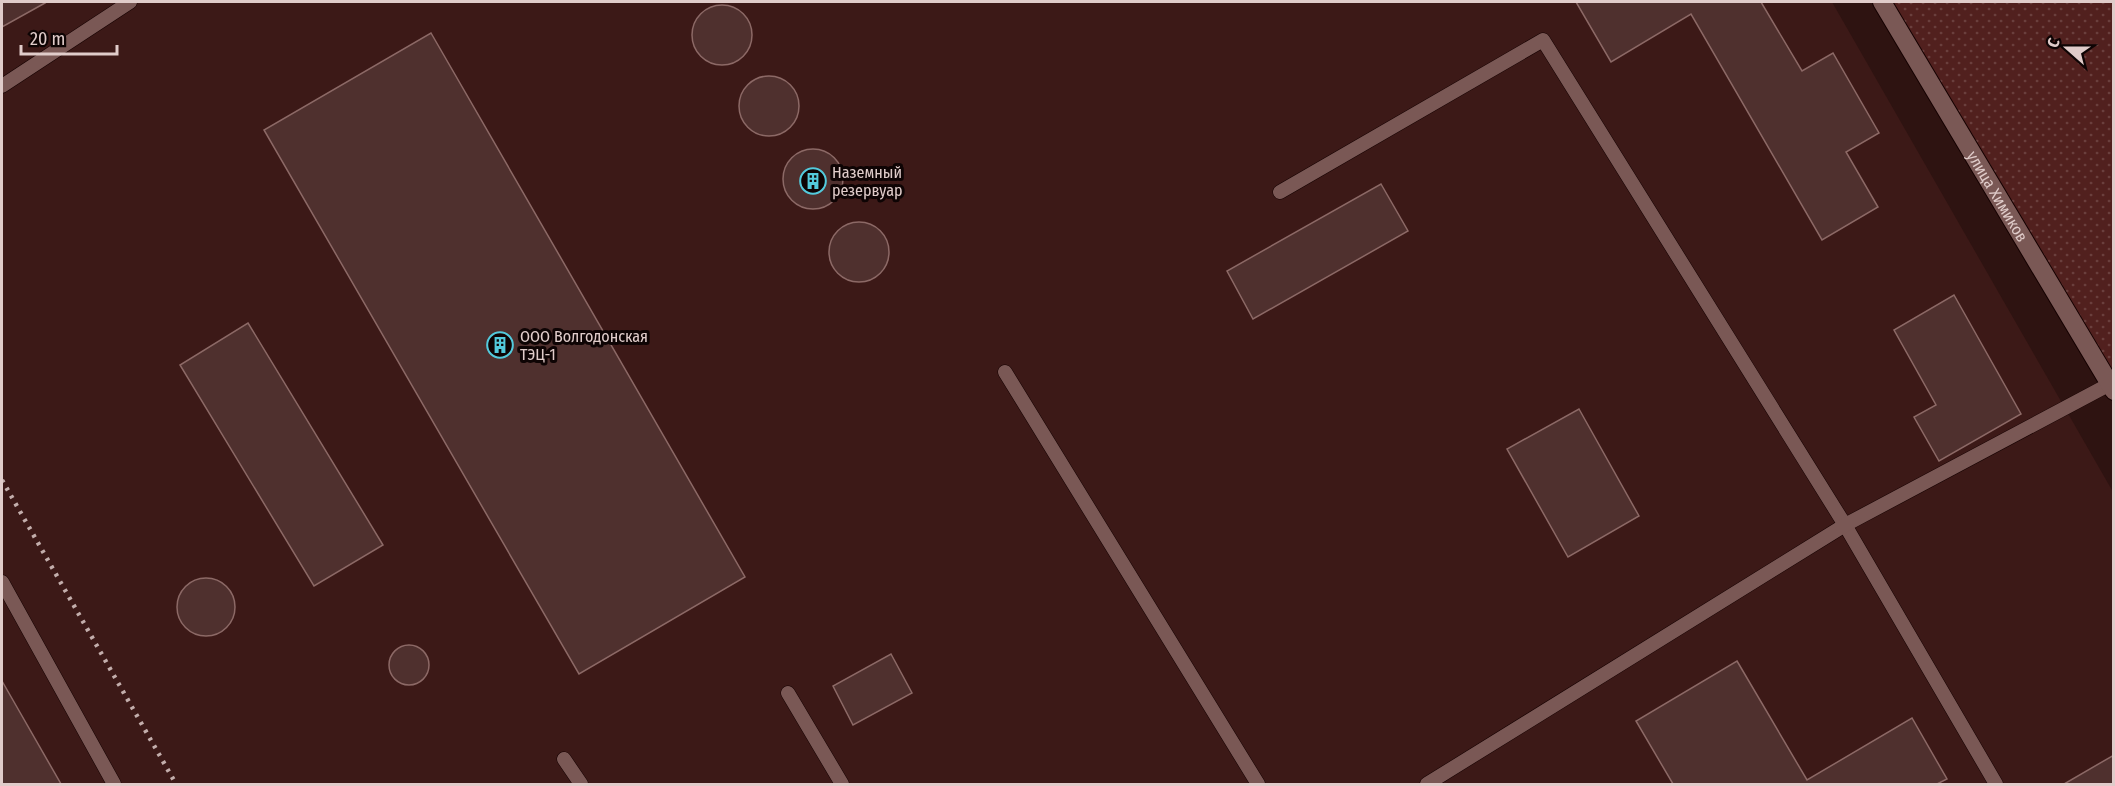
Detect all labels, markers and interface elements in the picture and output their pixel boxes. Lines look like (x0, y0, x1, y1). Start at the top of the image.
scale bar (21, 18, 117, 56)
north arrow (2037, 18, 2097, 78)
text: 20 m (30, 28, 65, 50)
text: С (2043, 35, 2064, 50)
street label: улица Химиков (1963, 147, 2032, 245)
place label: Наземный резервуар (832, 163, 903, 200)
building icon: Наземный резервуар (798, 166, 828, 196)
place label: ООО Волгодонская ТЭЦ-1 (520, 327, 648, 364)
building icon: ООО Волгодонская ТЭЦ-1 (485, 330, 515, 360)

